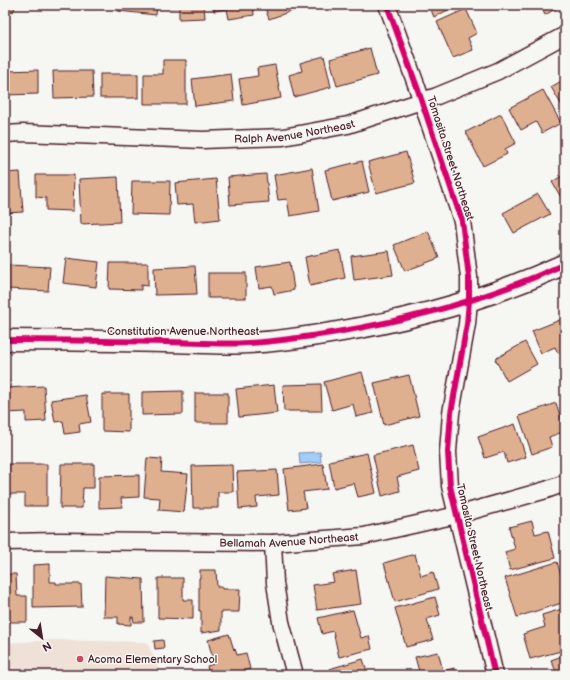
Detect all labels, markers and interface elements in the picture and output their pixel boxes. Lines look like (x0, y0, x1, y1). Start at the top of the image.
street label: Tomasita Street Northeast (424, 94, 477, 223)
street label: Ralph Avenue Northeast (234, 117, 357, 146)
street label: Constitution Avenue Northeast (107, 325, 260, 338)
street label: Tomasita Street Northeast (454, 482, 496, 612)
street label: Bellamah Avenue Northeast (219, 530, 359, 550)
north arrow (22, 618, 62, 658)
text: N (40, 639, 54, 654)
place label: Acoma Elementary School (88, 653, 217, 666)
marker: Acoma Elementary School (75, 654, 85, 664)

